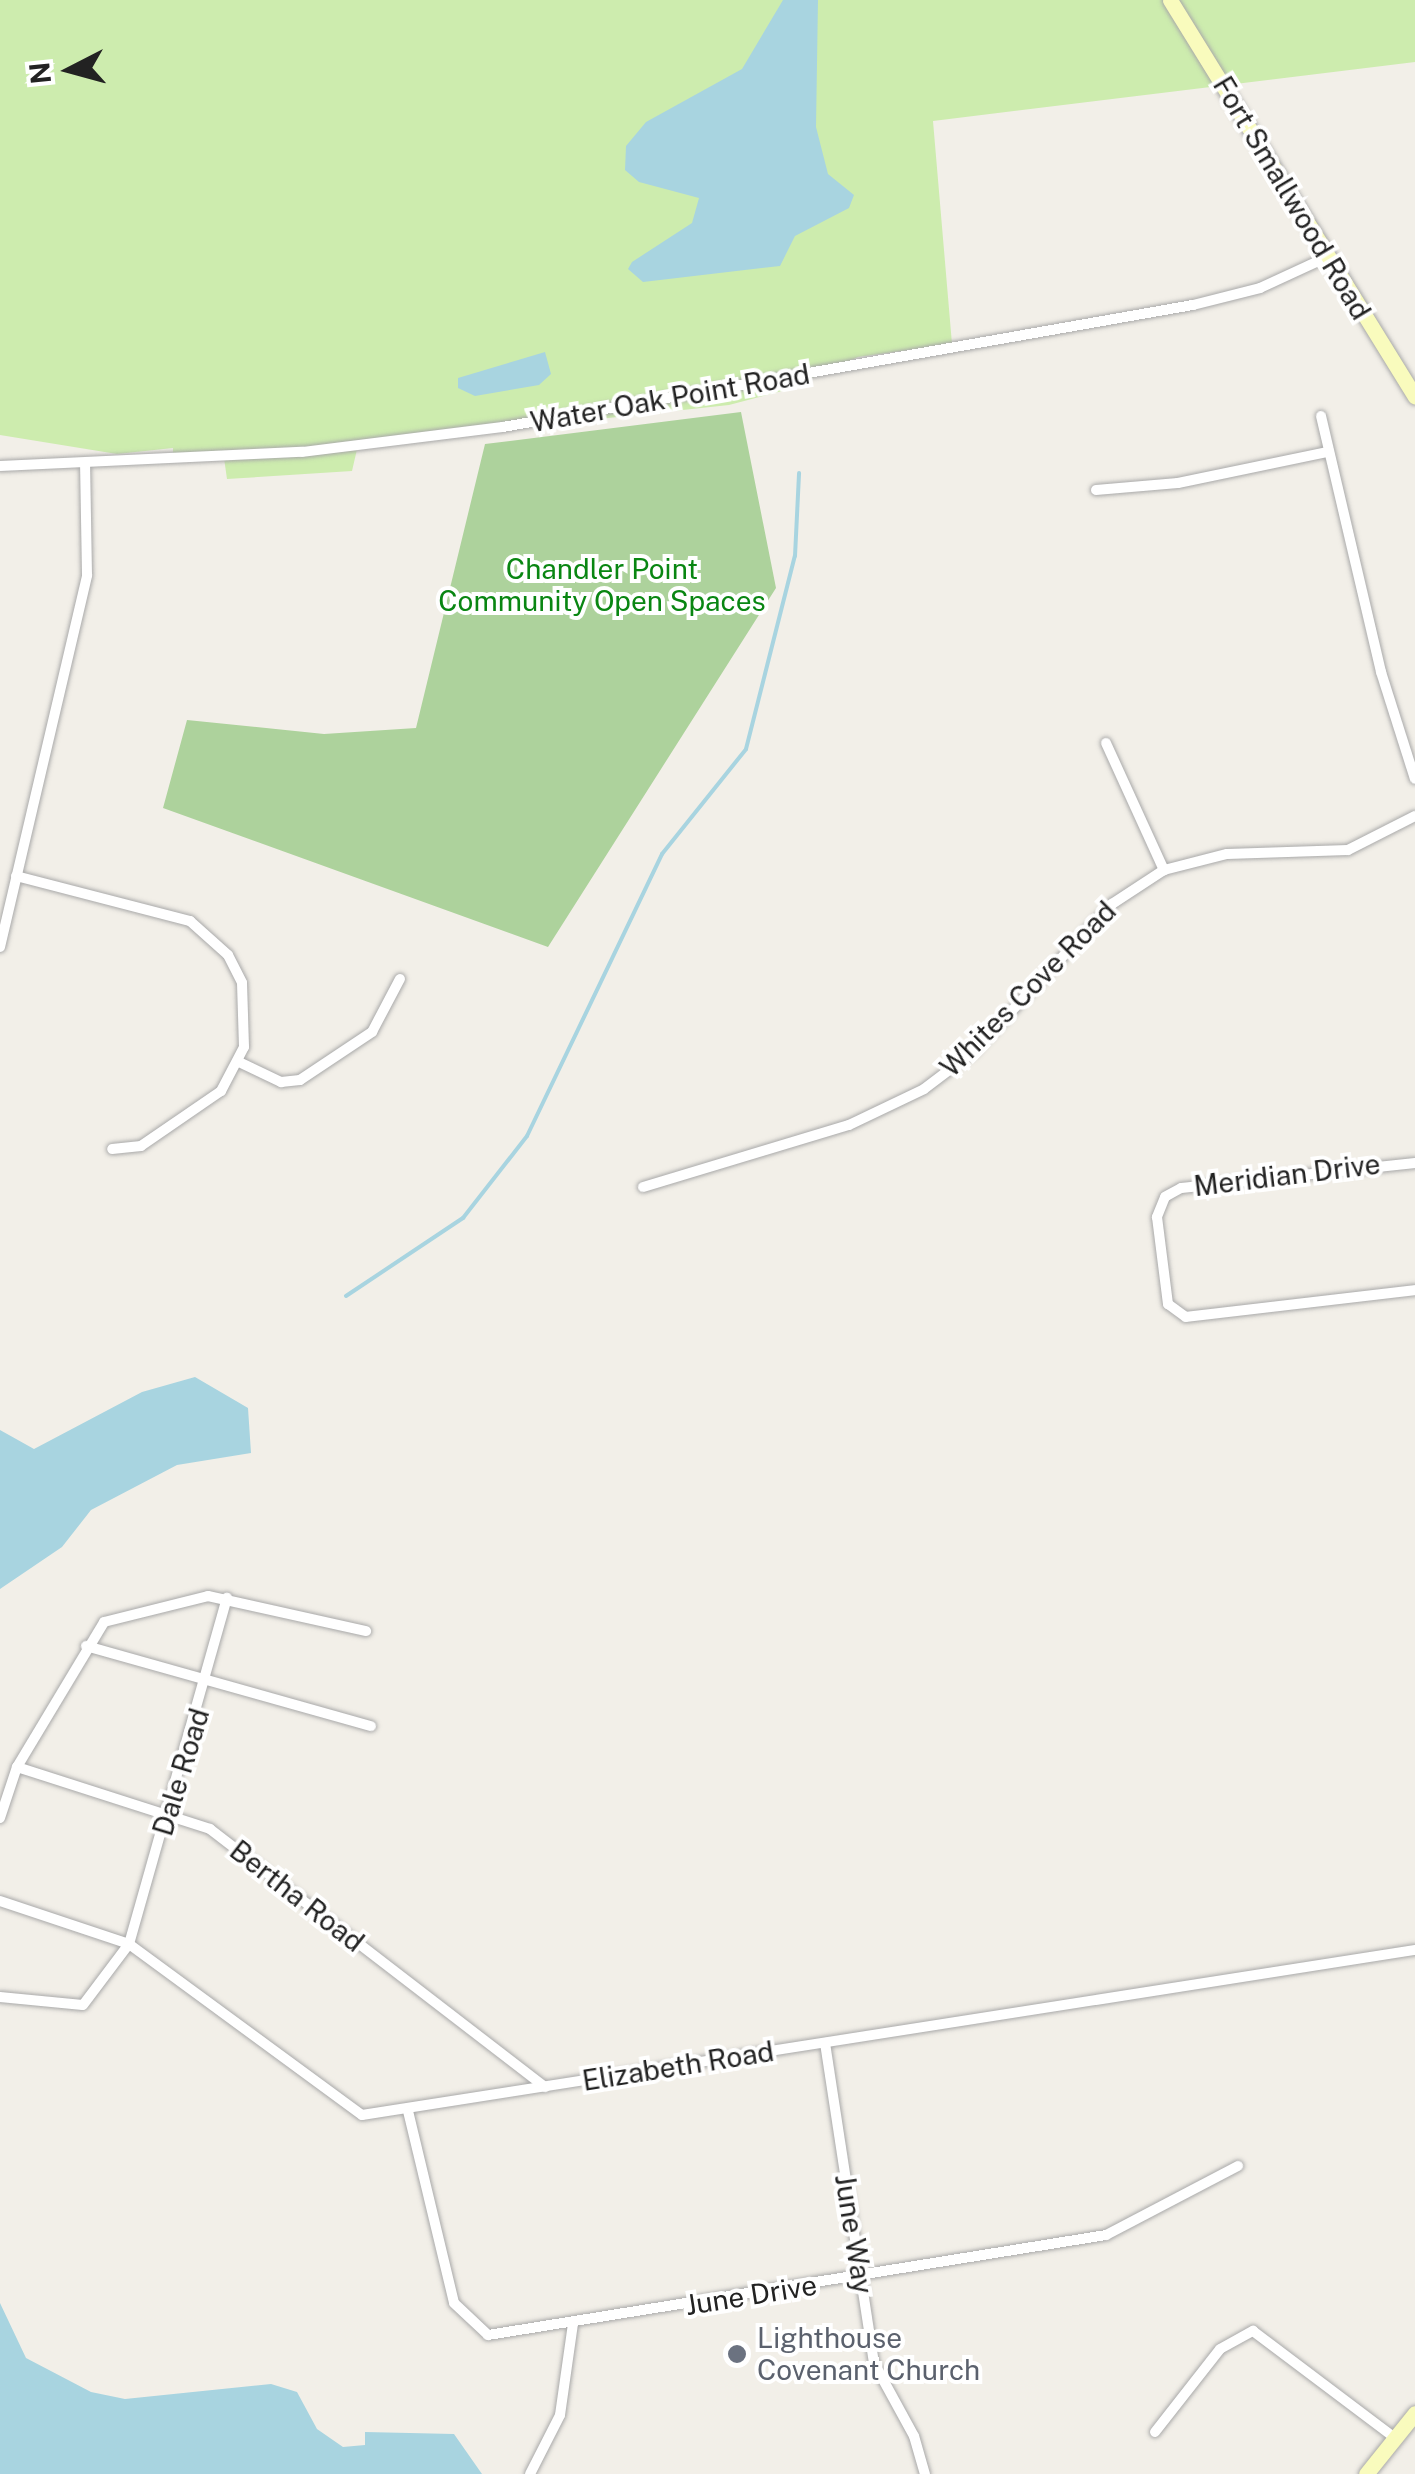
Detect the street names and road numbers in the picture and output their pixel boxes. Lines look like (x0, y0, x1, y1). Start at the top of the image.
street label: Fort Smallwood Road (1206, 70, 1378, 326)
street label: Water Oak Point Road (528, 357, 812, 439)
street label: Whites Cove Road (933, 894, 1123, 1084)
street label: Meridian Drive (1192, 1147, 1382, 1203)
street label: Dale Road (146, 1704, 216, 1840)
street label: Bertha Road (223, 1833, 371, 1959)
street label: Elizabeth Road (580, 2034, 776, 2098)
street label: June Way (828, 2171, 880, 2297)
street label: June Drive (683, 2268, 819, 2322)

